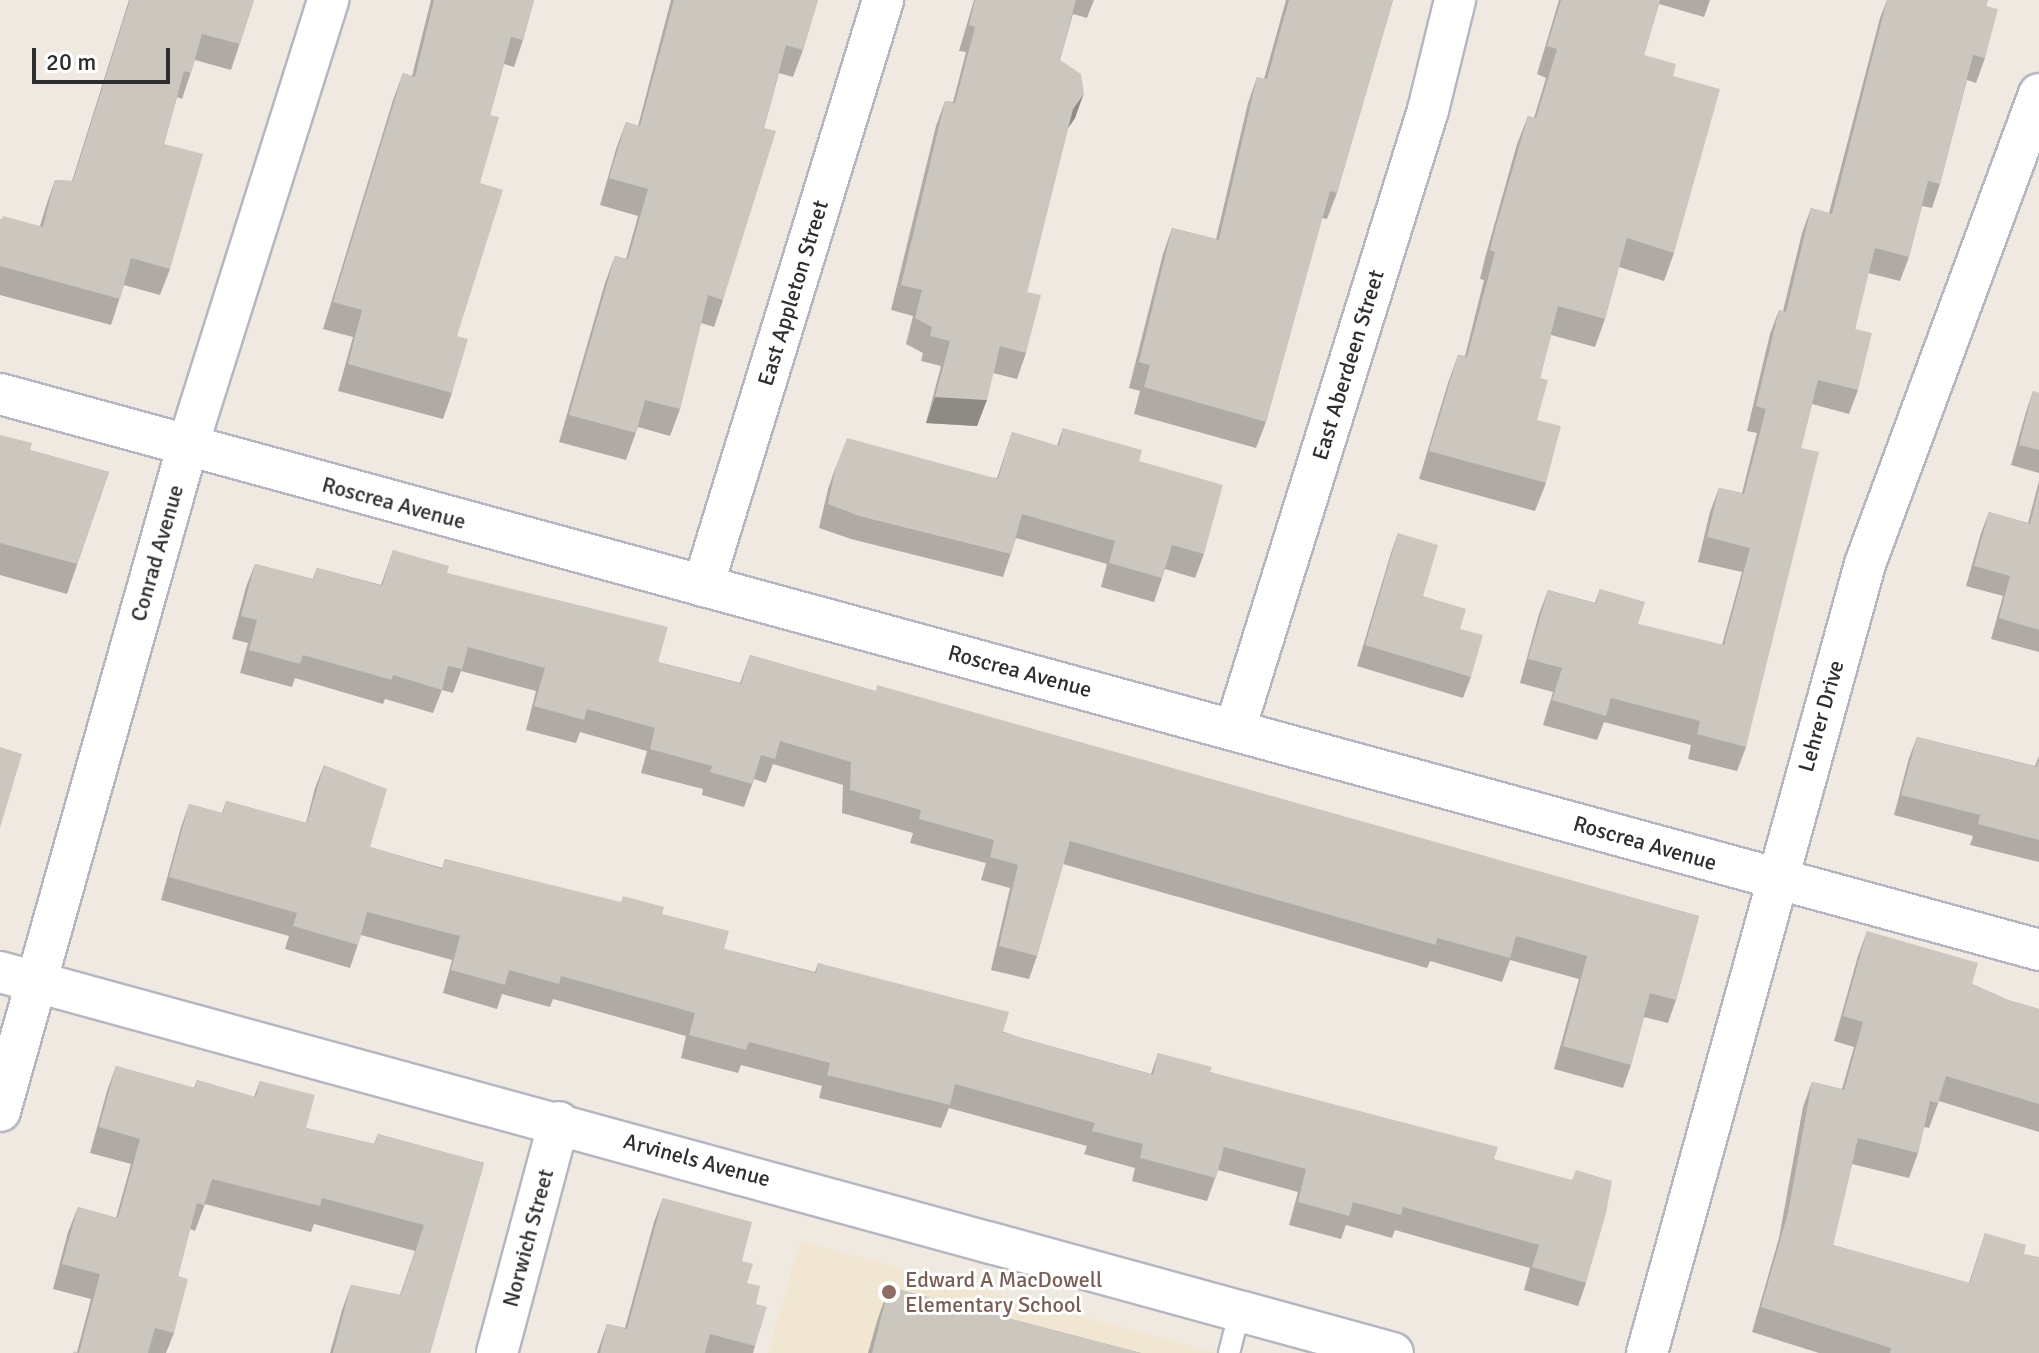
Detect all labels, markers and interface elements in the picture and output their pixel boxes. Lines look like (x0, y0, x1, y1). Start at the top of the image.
scale bar (36, 32, 174, 82)
text: 20 m (46, 47, 96, 77)
street label: East Appleton Street (752, 197, 834, 389)
street label: East Aberdeen Street (1307, 267, 1389, 463)
street label: Roscrea Avenue (319, 471, 469, 535)
street label: Conrad Avenue (125, 482, 189, 624)
street label: Roscrea Avenue (945, 639, 1095, 703)
street label: Lehrer Drive (1792, 657, 1850, 775)
street label: Roscrea Avenue (1570, 810, 1720, 876)
street label: Arvinels Avenue (621, 1128, 773, 1192)
street label: Norwich Street (497, 1166, 559, 1310)
place label: Edward A MacDowell Elementary School (905, 1266, 1102, 1318)
marker: Edward A MacDowell Elementary School (880, 1283, 898, 1301)

